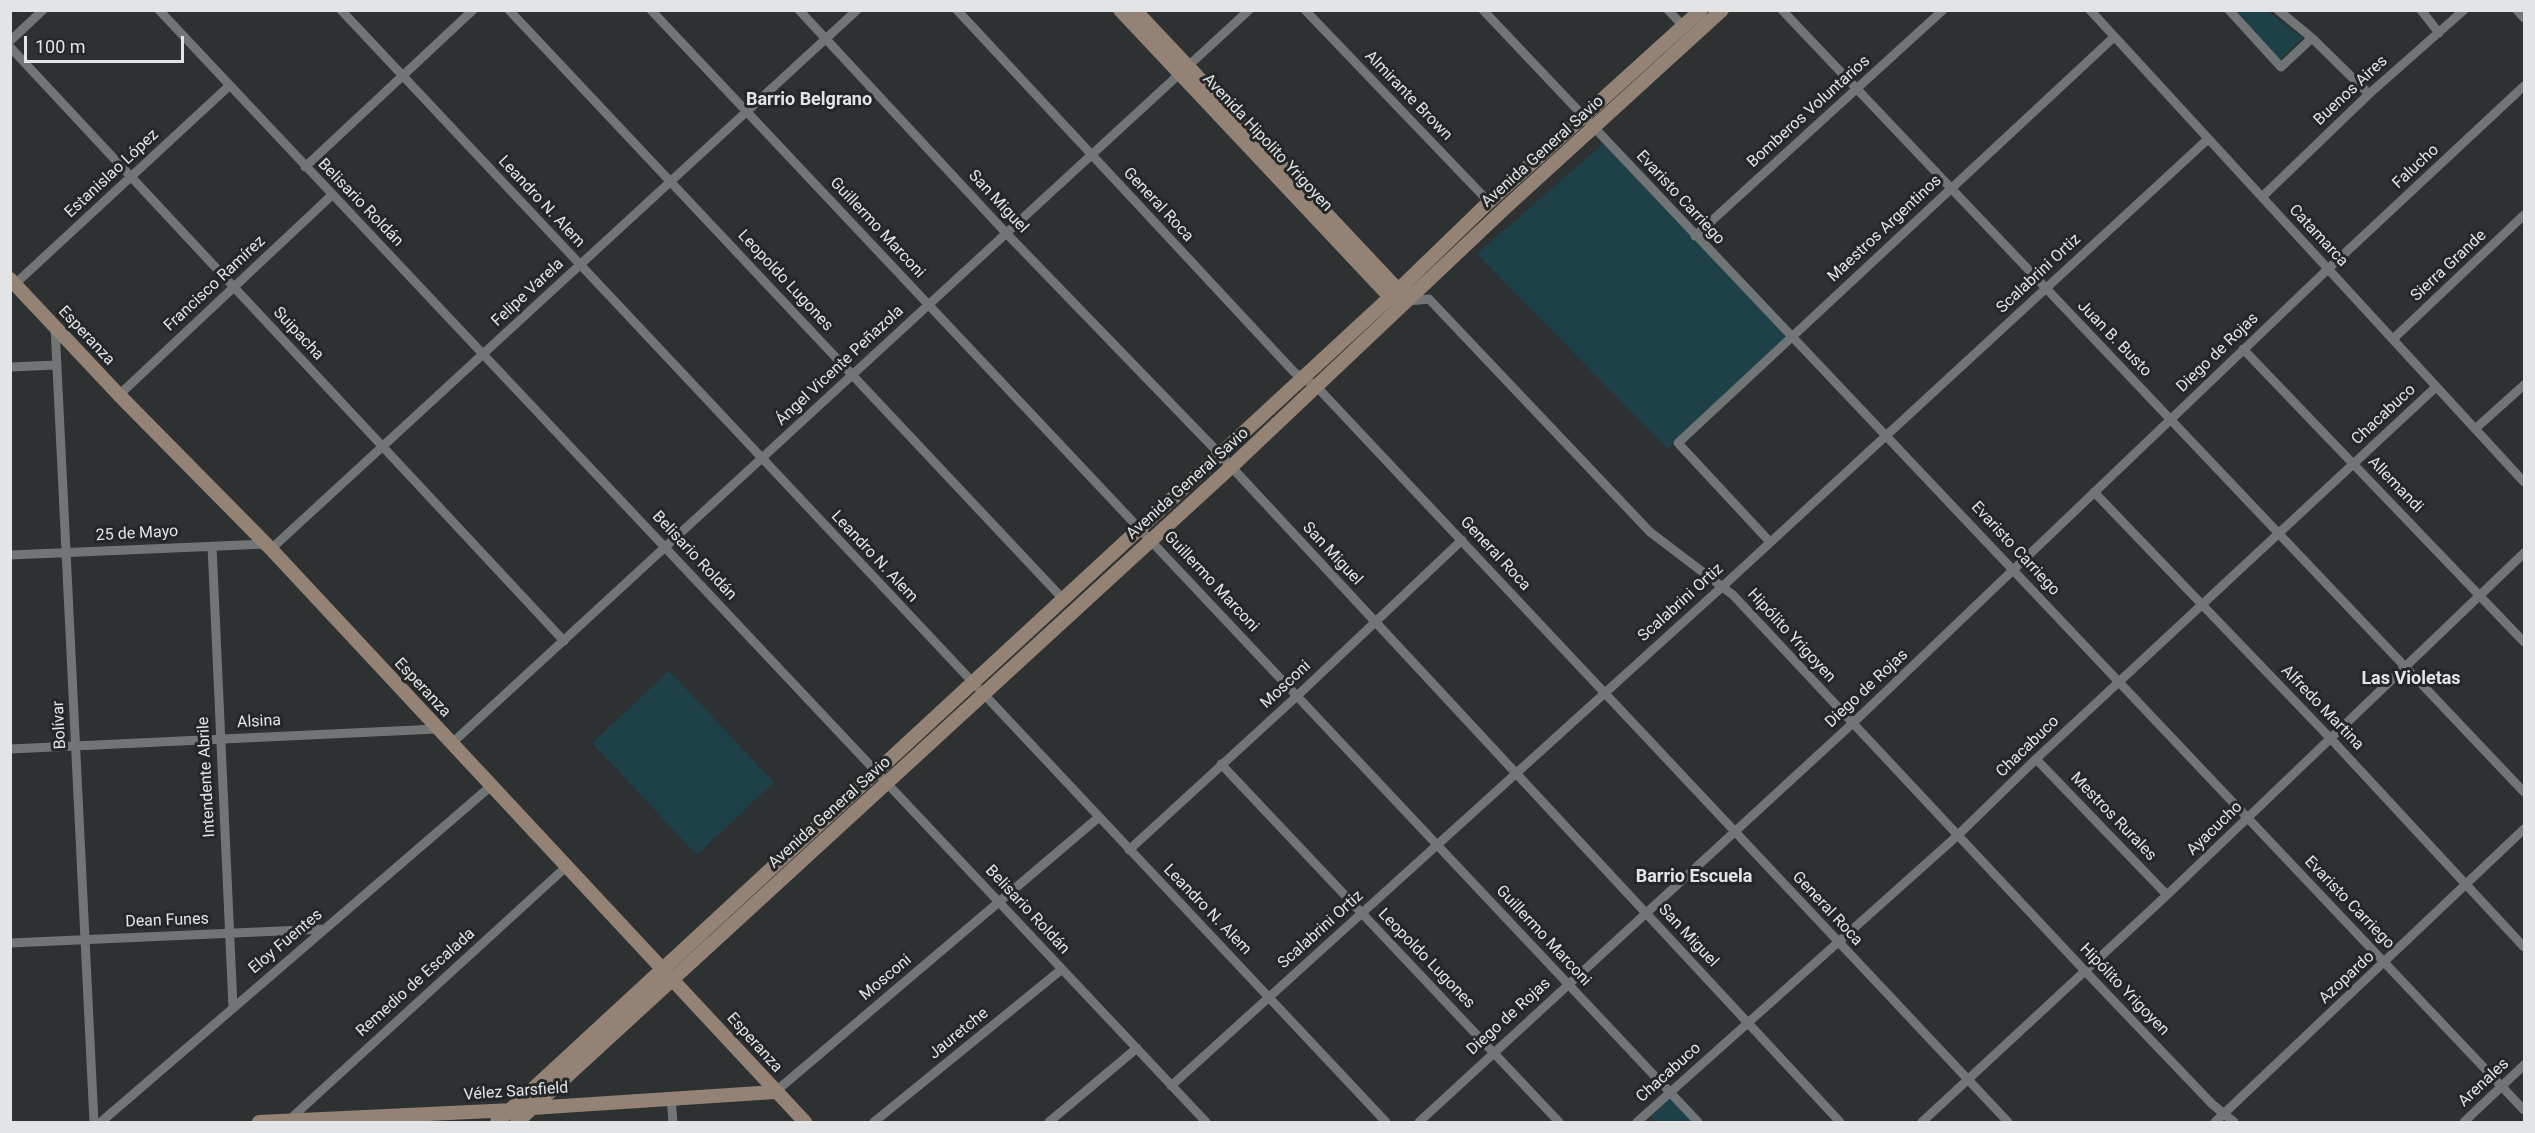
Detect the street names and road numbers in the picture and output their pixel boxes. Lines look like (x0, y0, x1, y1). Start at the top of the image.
street label: Almirante Brown (1360, 47, 1456, 145)
street label: Bomberos Voluntarios (1744, 52, 1874, 172)
street label: Buenos Aires (2310, 52, 2392, 130)
street label: Avenida Hipolito Yrigoyen (1198, 70, 1336, 216)
street label: Avenida General Savio (1478, 92, 1608, 212)
street label: Estanislao López (61, 126, 163, 222)
street label: Falucho (2389, 141, 2443, 193)
street label: Evaristo Carriego (1632, 147, 1728, 249)
street label: Leandro N. Alem (494, 152, 588, 252)
street label: Belisario Roldán (313, 155, 407, 251)
street label: General Roca (1119, 164, 1197, 246)
street label: San Miguel (964, 167, 1032, 237)
street label: Maestros Argentinos (1824, 171, 1946, 287)
street label: Guillermo Marconi (825, 174, 929, 282)
street label: Catamarca (2284, 201, 2352, 271)
street label: Sierra Grande (2407, 226, 2491, 306)
street label: Leopoldo Lugones (733, 227, 837, 335)
street label: Scalabrini Ortiz (1993, 230, 2085, 318)
street label: Francisco Ramírez (160, 232, 270, 336)
street label: Felipe Varela (488, 255, 568, 331)
street label: Juan B. Busto (2073, 297, 2155, 381)
street label: Esperanza (54, 302, 118, 370)
street label: Ángel Vicente Peñazola (772, 302, 908, 430)
street label: Suipacha (269, 303, 327, 365)
street label: Diego de Rojas (2173, 309, 2263, 397)
street label: Chacabuco (2348, 381, 2420, 449)
street label: Avenida General Savio (1123, 424, 1253, 544)
street label: Allemandi (2363, 453, 2427, 517)
street label: Evaristo Carriego (1967, 498, 2063, 600)
street label: Belisario Roldán (648, 507, 740, 605)
street label: Leandro N. Alem (827, 507, 921, 607)
street label: General Roca (1456, 513, 1534, 595)
street label: San Miguel (1298, 519, 1366, 589)
street label: 25 de Mayo (95, 522, 179, 546)
street label: Guillermo Marconi (1159, 528, 1263, 636)
street label: Scalabrini Ortiz (1634, 560, 1728, 646)
street label: Hipólito Yrigoyen (1743, 585, 1839, 687)
street label: Diego de Rojas (1822, 646, 1912, 732)
street label: Esperanza (390, 654, 454, 722)
street label: Mosconi (1257, 657, 1315, 713)
street label: Alfredo Martina (2277, 661, 2367, 755)
street label: Bolívar (49, 700, 71, 750)
street label: Alsina (237, 711, 281, 733)
street label: Chacabuco (1992, 712, 2064, 782)
street label: Intendente Abrile (194, 716, 220, 838)
street label: Avenida General Savio (765, 753, 895, 873)
street label: Mestros Rurales (2066, 769, 2160, 865)
street label: Ayacucho (2183, 798, 2247, 860)
street label: Evaristo Carriego (2300, 853, 2398, 953)
street label: Belisario Roldán (981, 861, 1073, 959)
street label: Leandro N. Alem (1159, 861, 1255, 959)
street label: General Roca (1788, 868, 1866, 950)
street label: Guillermo Marconi (1491, 882, 1595, 990)
street label: Scalabrini Ortiz (1274, 887, 1368, 973)
street label: San Miguel (1654, 901, 1722, 971)
street label: Leopoldo Lugones (1374, 905, 1478, 1013)
street label: Eloy Fuentes (245, 906, 327, 978)
street label: Dean Funes (125, 910, 209, 932)
street label: Remedio de Escalada (353, 925, 479, 1041)
street label: Hipólito Yrigoyen (2075, 940, 2173, 1040)
street label: Azopardo (2315, 948, 2379, 1008)
street label: Mosconi (856, 951, 916, 1005)
street label: Diego de Rojas (1463, 974, 1555, 1060)
street label: Jauretche (925, 1004, 993, 1064)
street label: Esperanza (722, 1009, 786, 1077)
street label: Chacabuco (1633, 1039, 1705, 1107)
street label: Arenales (2455, 1055, 2513, 1111)
street label: Vélez Sarsfield (463, 1079, 569, 1105)

